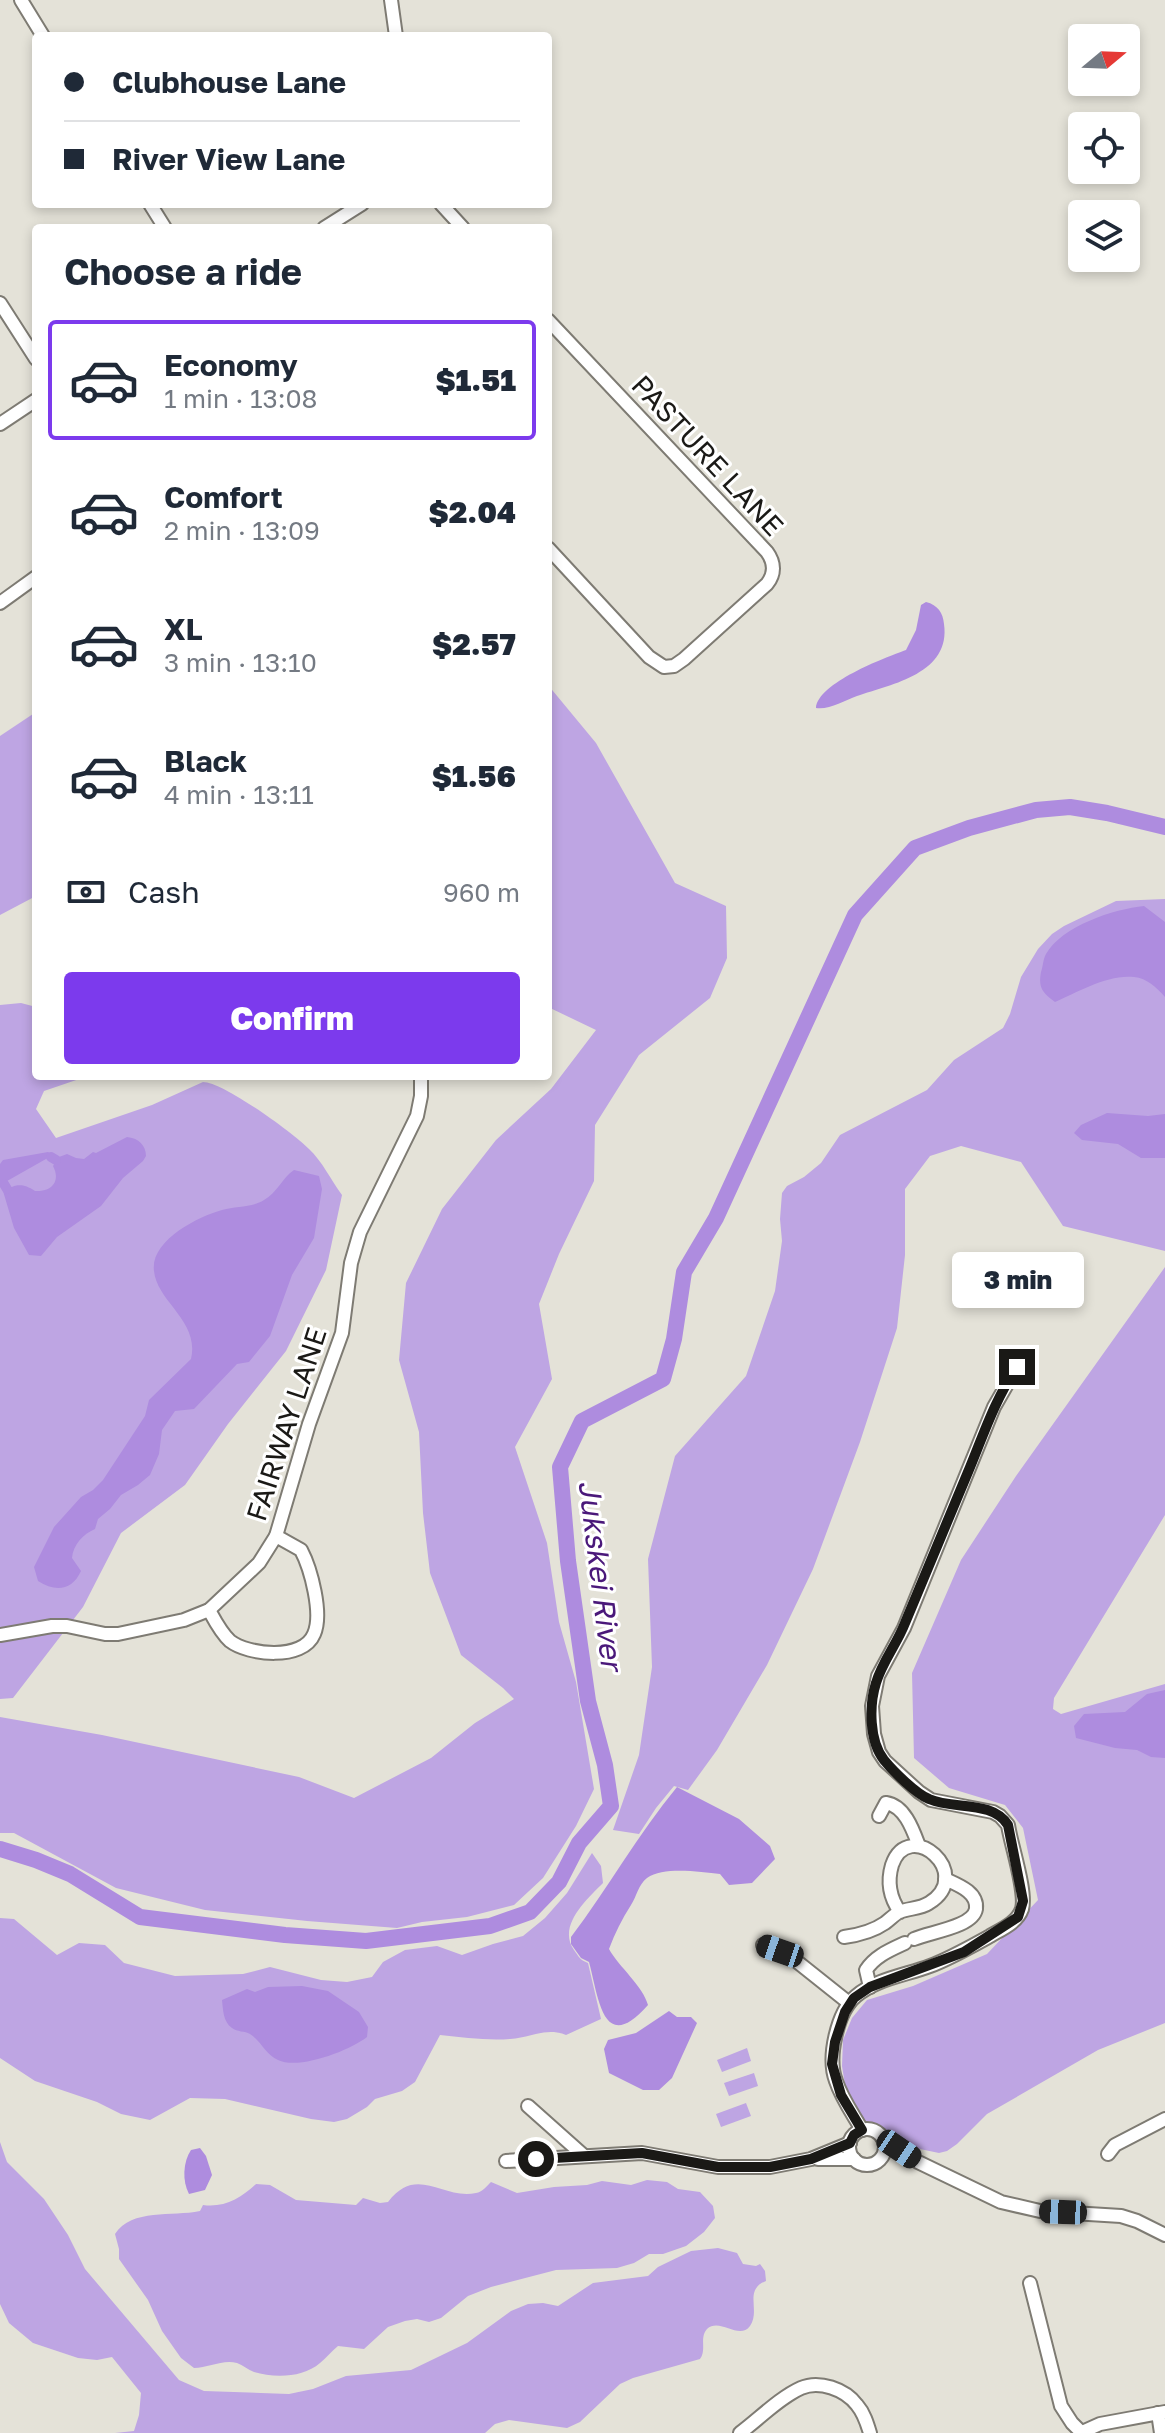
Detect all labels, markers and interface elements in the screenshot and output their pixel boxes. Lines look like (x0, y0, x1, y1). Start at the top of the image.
north arrow (1068, 24, 1140, 96)
map controls (1068, 24, 1140, 272)
text: Clubhouse Lane (112, 64, 346, 100)
button: locate (1068, 112, 1140, 184)
text: River View Lane (112, 141, 346, 177)
button: layers (1068, 200, 1140, 272)
text: Choose a ride (64, 250, 302, 293)
icon: car (68, 344, 140, 416)
text: Economy (164, 347, 298, 383)
text: $1.51 (435, 362, 516, 398)
street label: PASTURE LANE (625, 368, 791, 542)
text: 1 min · 13:08 (164, 383, 317, 414)
icon: car (68, 476, 140, 548)
text: Comfort (164, 479, 283, 515)
text: $2.04 (429, 494, 516, 530)
text: 2 min · 13:09 (164, 515, 320, 546)
icon: car (68, 608, 140, 680)
text: XL (164, 611, 203, 647)
text: $2.57 (432, 626, 516, 662)
text: 3 min · 13:10 (164, 647, 317, 678)
icon: car (68, 740, 140, 812)
text: Black (164, 743, 247, 779)
text: $1.56 (432, 758, 516, 794)
text: 4 min · 13:11 (164, 779, 314, 810)
icon: cash (64, 870, 108, 914)
text: Cash (128, 874, 200, 910)
text: 960 m (443, 877, 520, 908)
button: Confirm (64, 972, 520, 1064)
callout: 3 min (951, 1251, 1083, 1307)
text: 3 min (984, 1264, 1052, 1295)
street label: FAIRWAY LANE (239, 1323, 333, 1525)
route end (999, 1349, 1035, 1385)
water label: Jukskei River (572, 1478, 631, 1676)
car (753, 1932, 807, 1970)
car (872, 2126, 926, 2172)
route start (518, 2141, 554, 2177)
car (1039, 2199, 1087, 2225)

